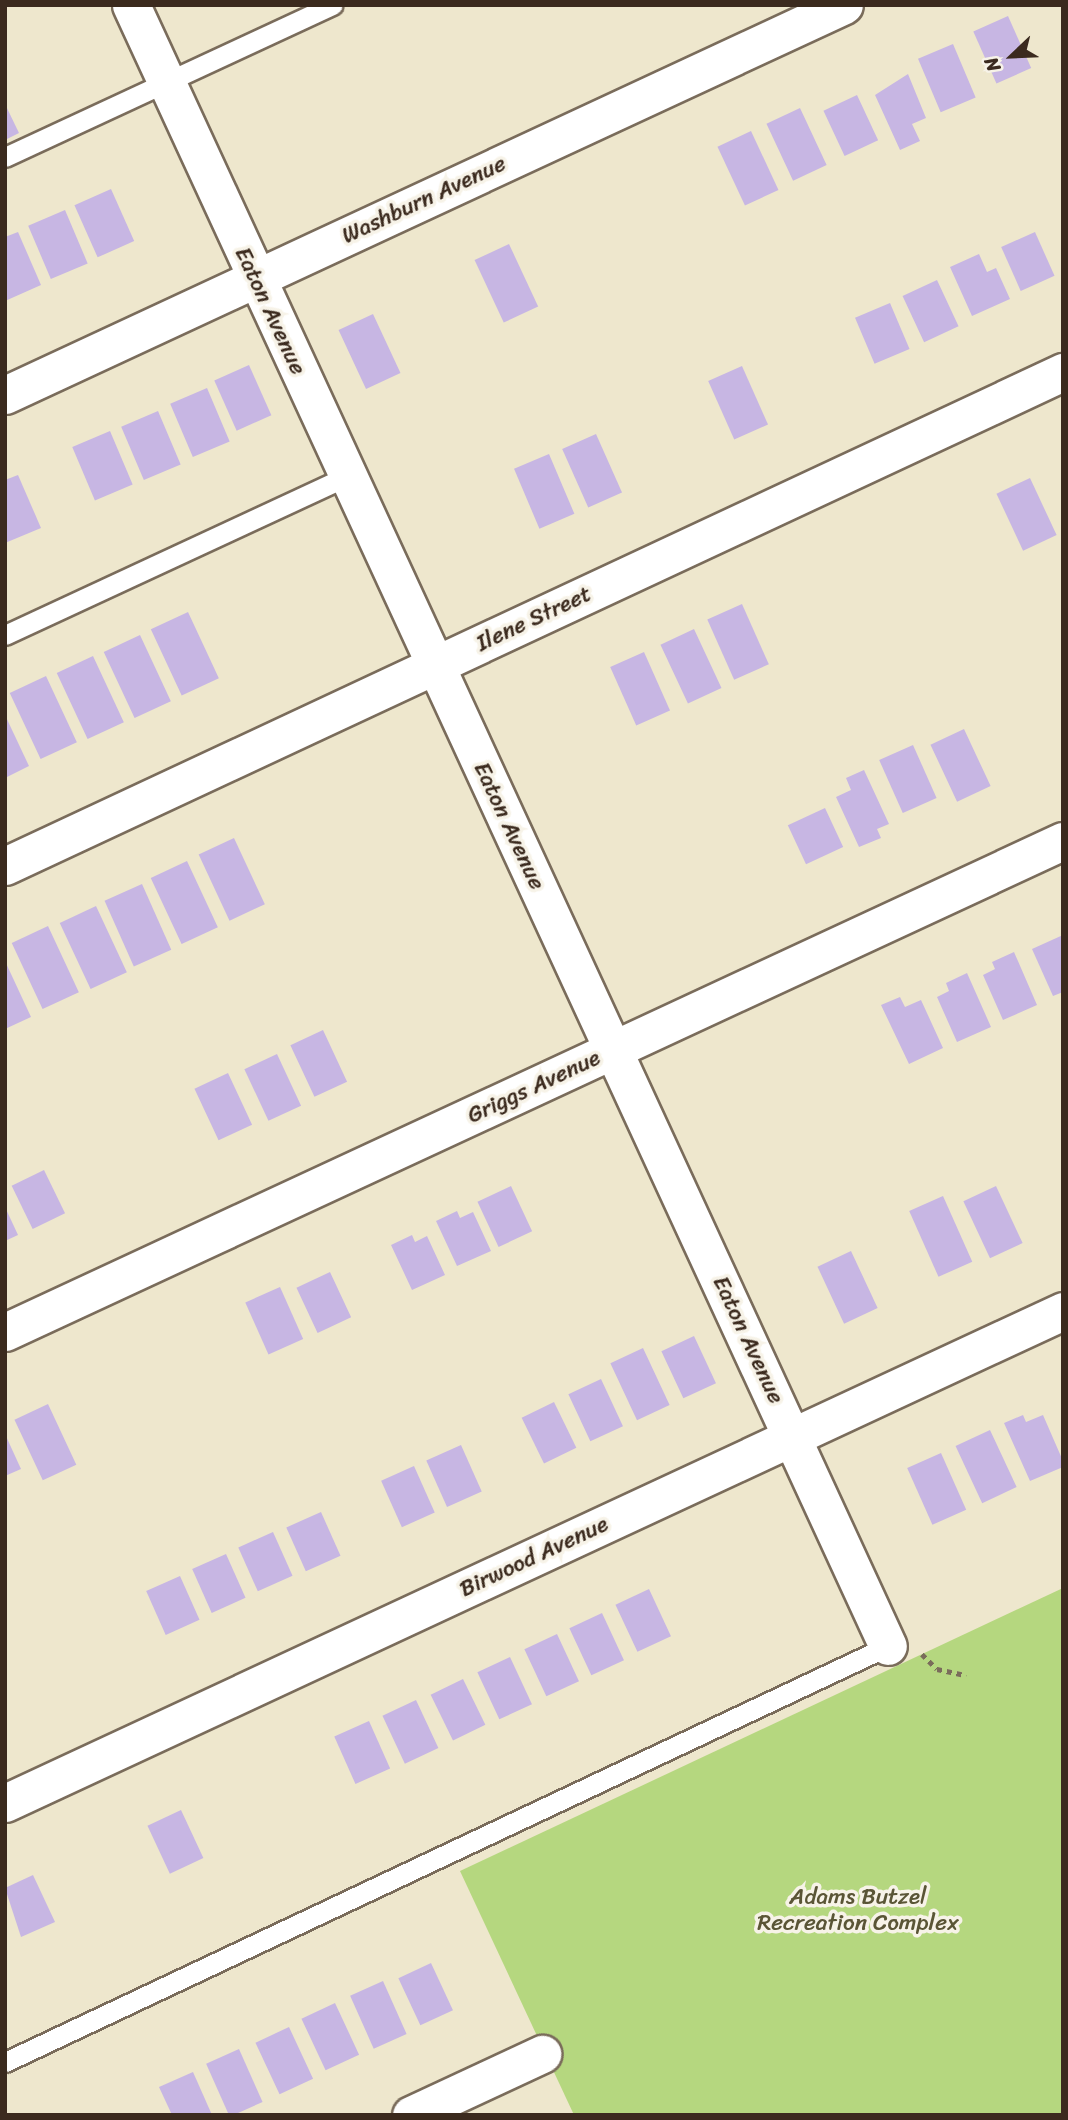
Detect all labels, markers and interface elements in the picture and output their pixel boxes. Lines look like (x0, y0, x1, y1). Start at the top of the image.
north arrow (977, 21, 1047, 91)
text: N (974, 52, 1010, 77)
street label: Washburn Avenue (338, 150, 510, 250)
street label: Eaton Avenue (228, 243, 312, 379)
street label: Ilene Street (472, 580, 596, 658)
street label: Eaton Avenue (467, 758, 551, 894)
street label: Griggs Avenue (463, 1044, 605, 1130)
street label: Eaton Avenue (706, 1272, 790, 1408)
street label: Birwood Avenue (455, 1511, 613, 1603)
park label: Adams Butzel Recreation Complex (757, 1883, 959, 1937)

